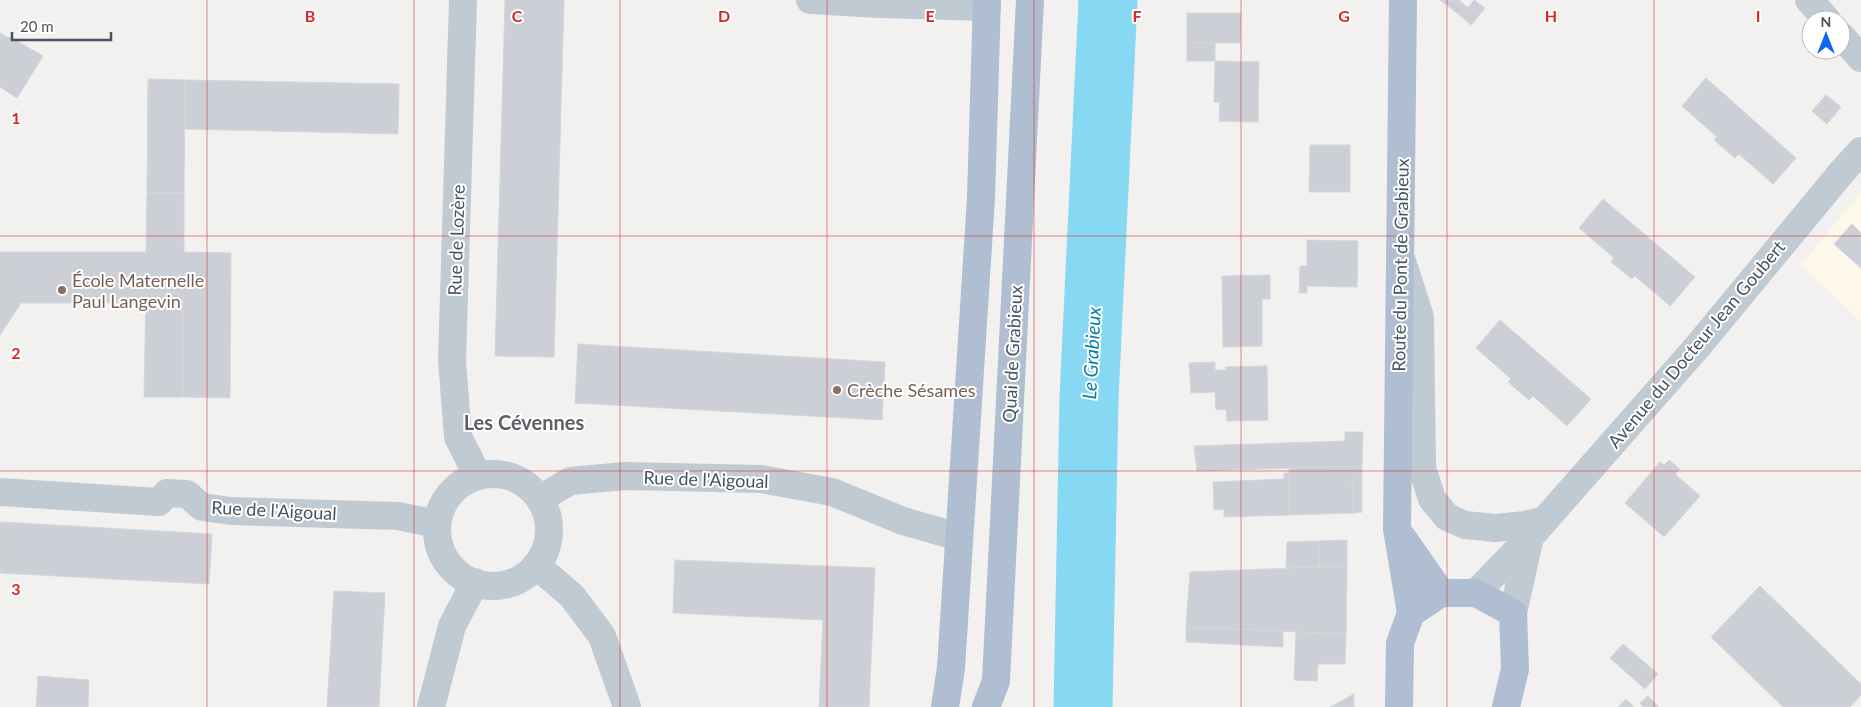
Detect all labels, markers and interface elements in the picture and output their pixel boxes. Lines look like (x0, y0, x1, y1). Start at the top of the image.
text: B (305, 6, 315, 25)
text: C (512, 6, 523, 25)
text: D (718, 6, 730, 25)
text: E (925, 6, 935, 25)
text: F (1132, 6, 1142, 25)
text: G (1338, 6, 1350, 25)
text: H (1545, 6, 1557, 25)
text: I (1756, 6, 1760, 25)
scale bar (12, 10, 111, 42)
north arrow (1801, 10, 1851, 60)
text: N (1821, 13, 1831, 30)
text: 20 m (20, 17, 54, 35)
text: 1 (11, 108, 21, 127)
street label: Route du Pont de Grabieux (1387, 158, 1413, 372)
street label: Rue de Lozère (443, 184, 469, 296)
street label: Avenue du Docteur Jean Goubert (1603, 235, 1790, 452)
place label: École Maternelle Paul Langevin (72, 269, 204, 312)
marker: École Maternelle Paul Langevin (56, 284, 68, 296)
street label: Quai de Grabieux (997, 285, 1027, 423)
water label: Le Grabieux (1077, 306, 1105, 400)
text: 2 (11, 343, 21, 362)
place label: Crèche Sésames (847, 379, 976, 401)
marker: Crèche Sésames (831, 384, 843, 396)
district label: Les Cévennes (464, 410, 585, 434)
street label: Rue de l'Aigoual (643, 466, 769, 492)
street label: Rue de l'Aigoual (211, 496, 337, 524)
text: 3 (11, 579, 21, 598)

